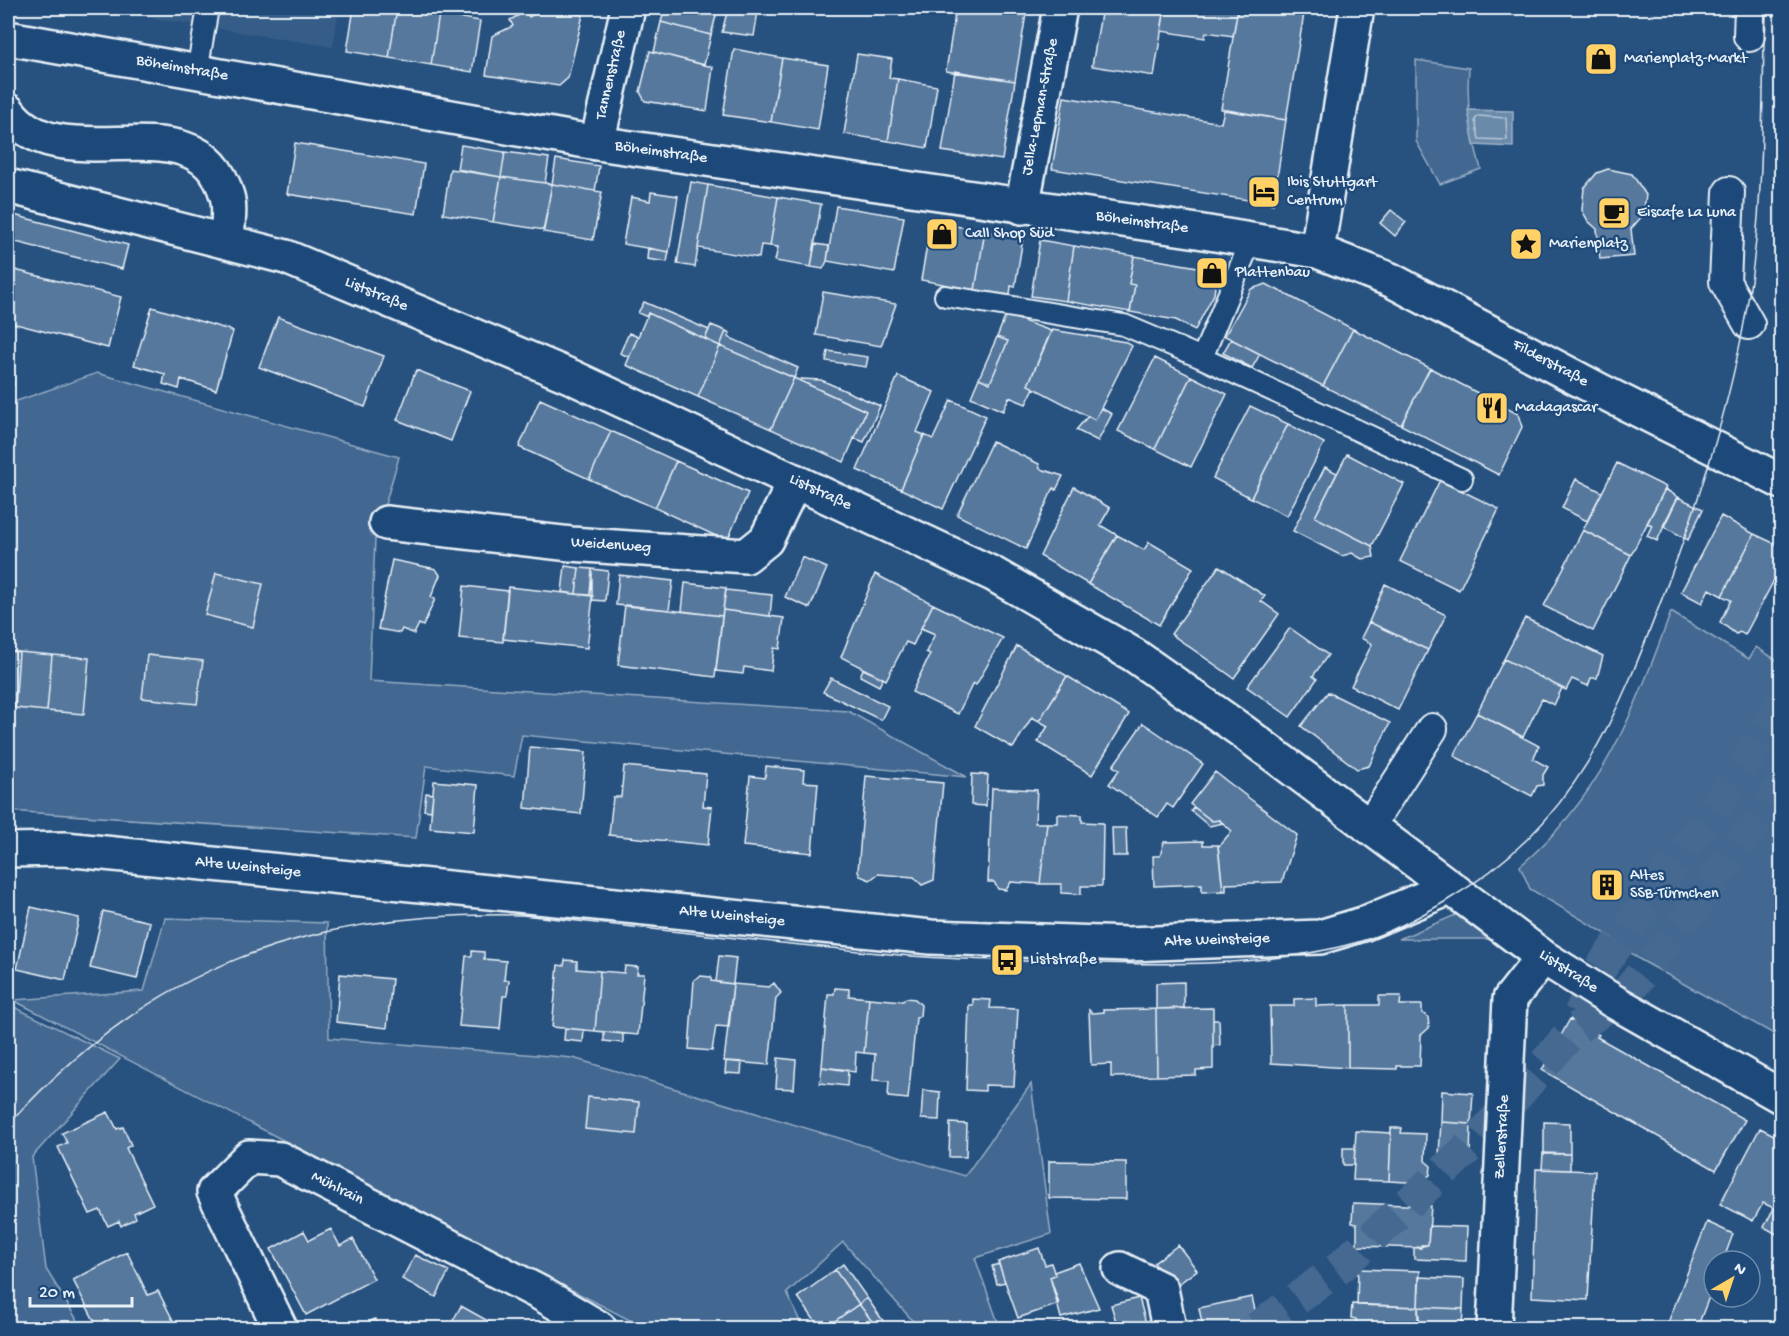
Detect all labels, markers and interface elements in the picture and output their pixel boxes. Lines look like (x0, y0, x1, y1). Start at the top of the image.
street label: Tannenstraße (592, 28, 632, 122)
street label: Jella-Lepman-Straße (1018, 36, 1064, 177)
shop icon: Marienplatz-Markt (1583, 41, 1619, 77)
place label: Marienplatz-Markt (1624, 50, 1749, 69)
street label: Böheimstraße (134, 51, 230, 87)
street label: Böheimstraße (613, 137, 709, 169)
hotel icon: Ibis Stuttgart Centrum (1246, 174, 1282, 210)
place label: Ibis Stuttgart Centrum (1287, 174, 1379, 211)
cafe icon: Eiscafe La Luna (1596, 195, 1632, 231)
place label: Eiscafe La Luna (1637, 204, 1737, 223)
street label: Böheimstraße (1094, 207, 1190, 239)
shop icon: Call Shop Süd (924, 216, 960, 252)
place label: Call Shop Süd (965, 225, 1055, 244)
place icon: Marienplatz (1508, 226, 1544, 262)
place label: Marienplatz (1549, 235, 1629, 254)
shop icon: Plattenbau (1194, 255, 1230, 291)
place label: Plattenbau (1234, 264, 1310, 283)
street label: Liststraße (342, 273, 411, 317)
street label: Filderstraße (1508, 336, 1592, 392)
restaurant icon: Madagascar (1474, 390, 1510, 426)
place label: Madagascar (1515, 399, 1598, 418)
street label: Liststraße (786, 470, 855, 516)
street label: Weidenweg (570, 534, 652, 558)
street label: Alte Weinsteige (194, 853, 302, 883)
building icon: Altes SSB-Türmchen (1589, 867, 1625, 903)
place label: Altes SSB-Türmchen (1630, 867, 1719, 904)
street label: Alte Weinsteige (678, 902, 786, 932)
street label: Alte Weinsteige (1164, 930, 1271, 952)
bus stop icon: Liststraße (989, 942, 1025, 978)
street label: Liststraße (1535, 946, 1602, 999)
place label: Liststraße (1030, 951, 1097, 970)
street label: Zellerstraße (1491, 1094, 1515, 1180)
street label: Mühlrain (308, 1168, 367, 1210)
north arrow (1702, 1249, 1762, 1309)
text: N (1729, 1259, 1750, 1281)
scale bar (30, 1270, 132, 1308)
text: 20 m (39, 1283, 75, 1304)

